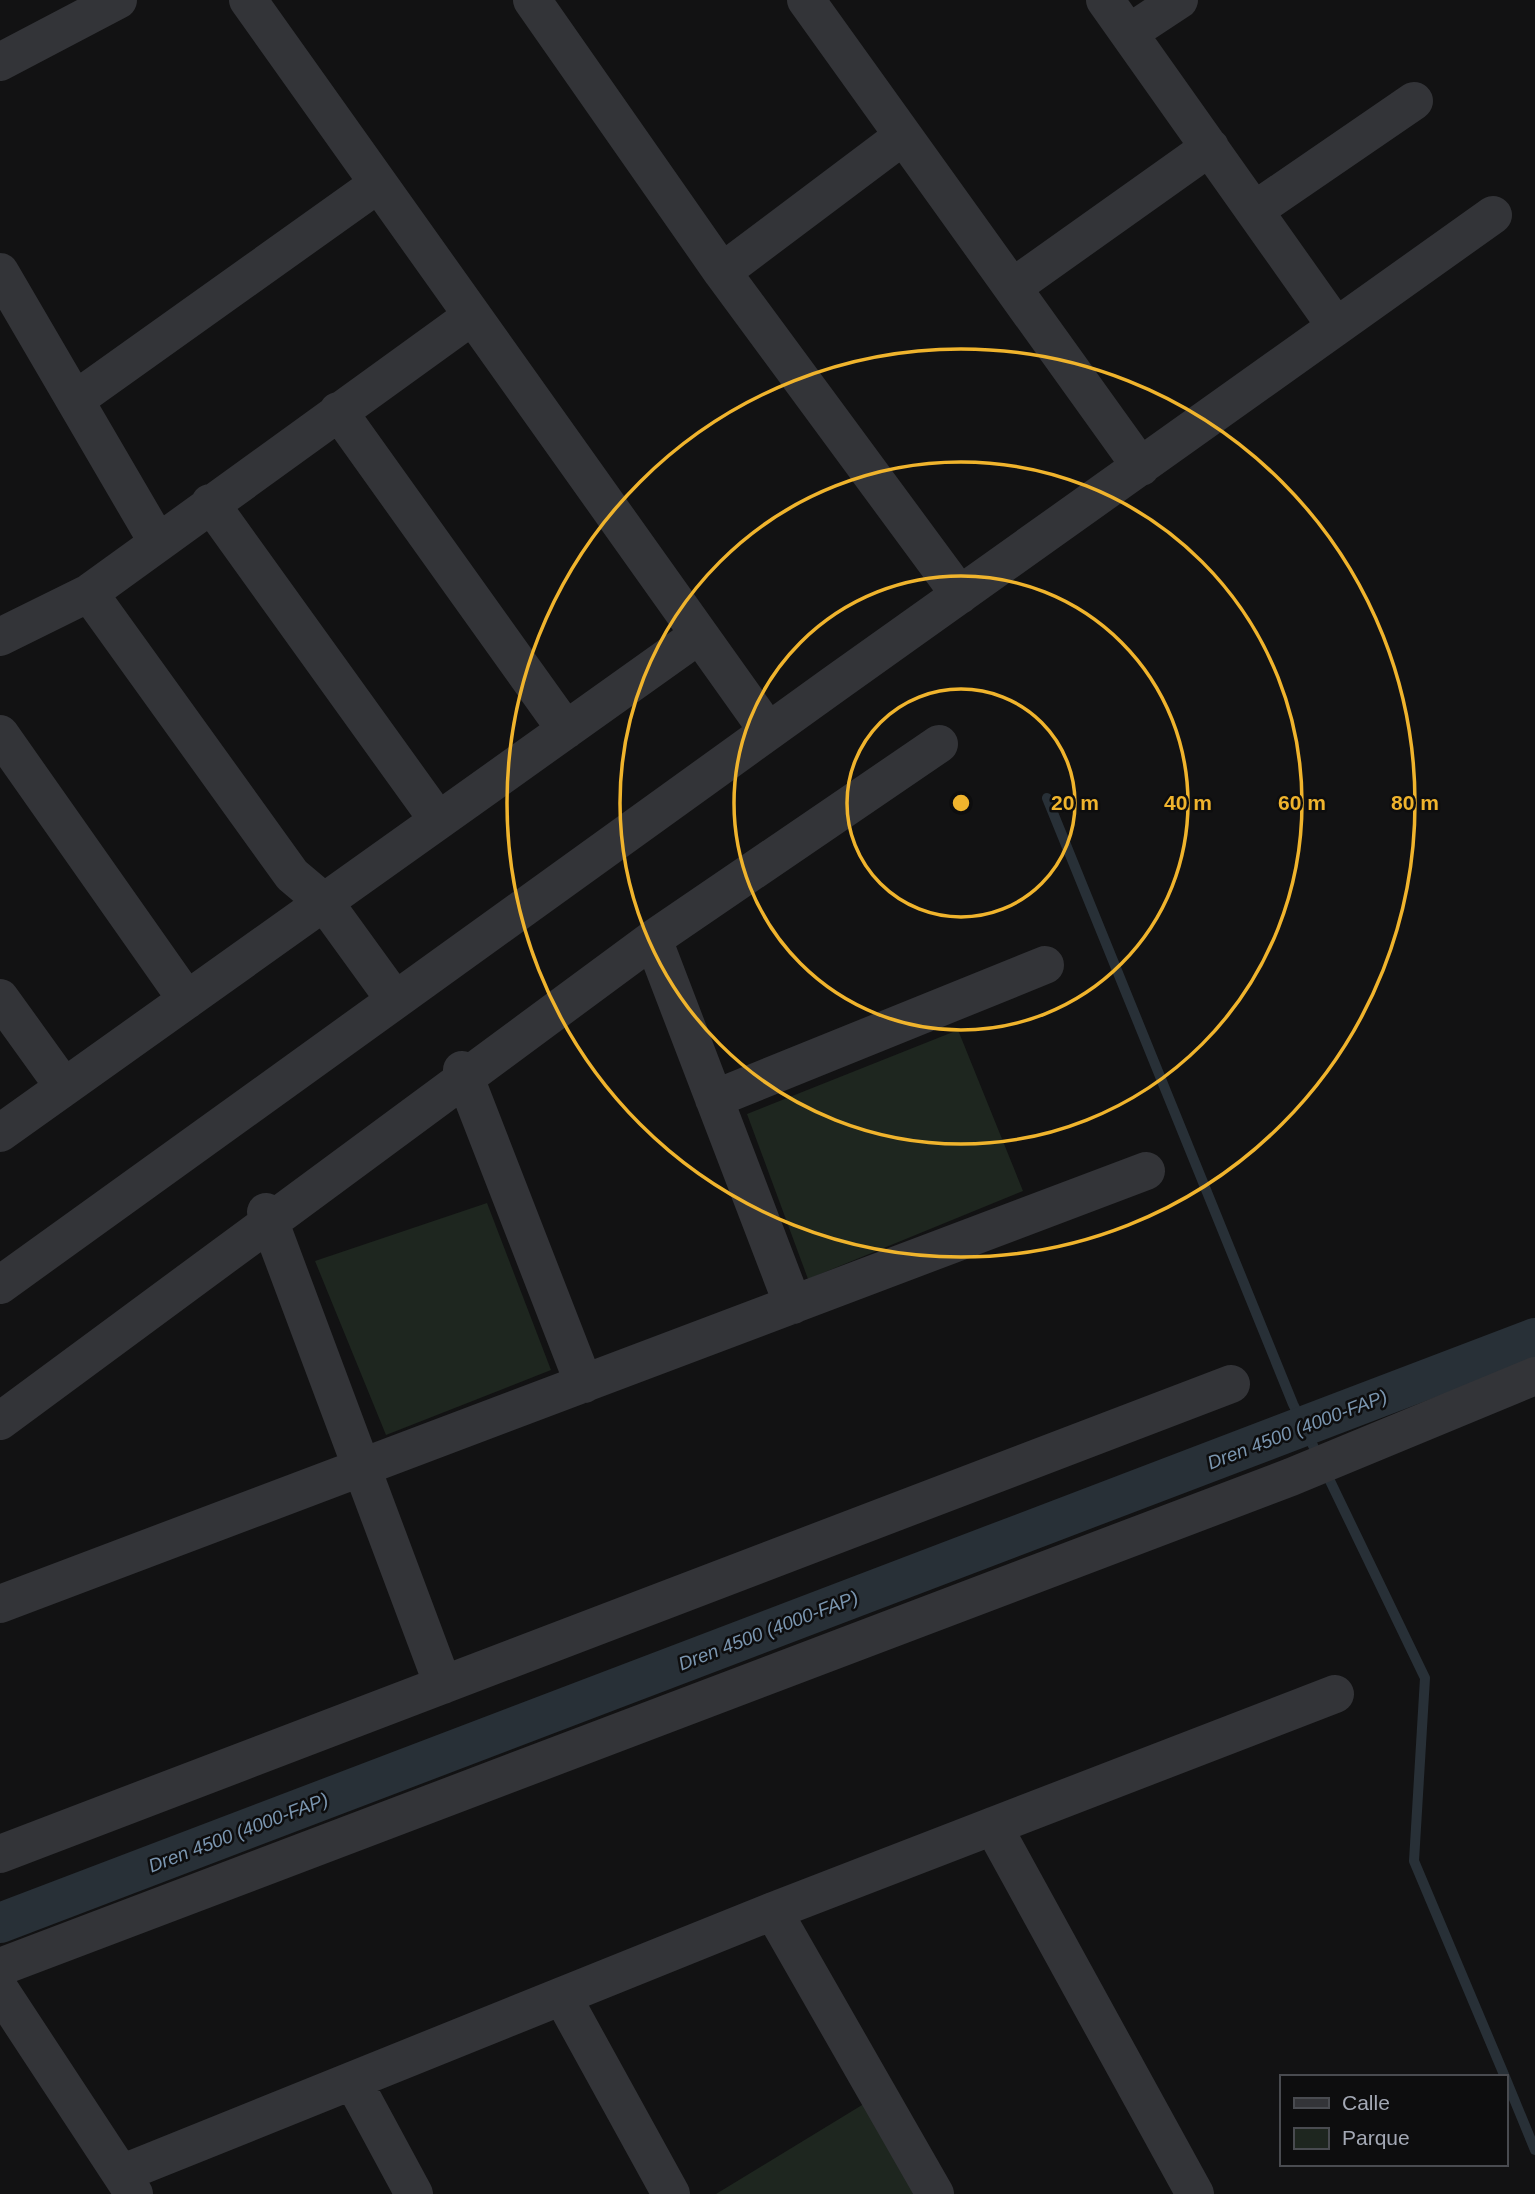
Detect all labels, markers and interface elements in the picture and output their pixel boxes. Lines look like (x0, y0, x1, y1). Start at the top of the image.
centre of rings (949, 791, 973, 815)
text: 20 m (1051, 791, 1099, 814)
text: 40 m (1164, 791, 1212, 814)
text: 60 m (1278, 791, 1326, 814)
text: 80 m (1391, 791, 1439, 814)
water label: Dren 4500 (4000-FAP) (1204, 1385, 1390, 1473)
water label: Dren 4500 (4000-FAP) (675, 1586, 861, 1674)
water label: Dren 4500 (4000-FAP) (145, 1788, 331, 1876)
legend (1280, 2075, 1507, 2166)
text: Calle (1342, 2091, 1390, 2114)
text: Parque (1342, 2126, 1410, 2149)

